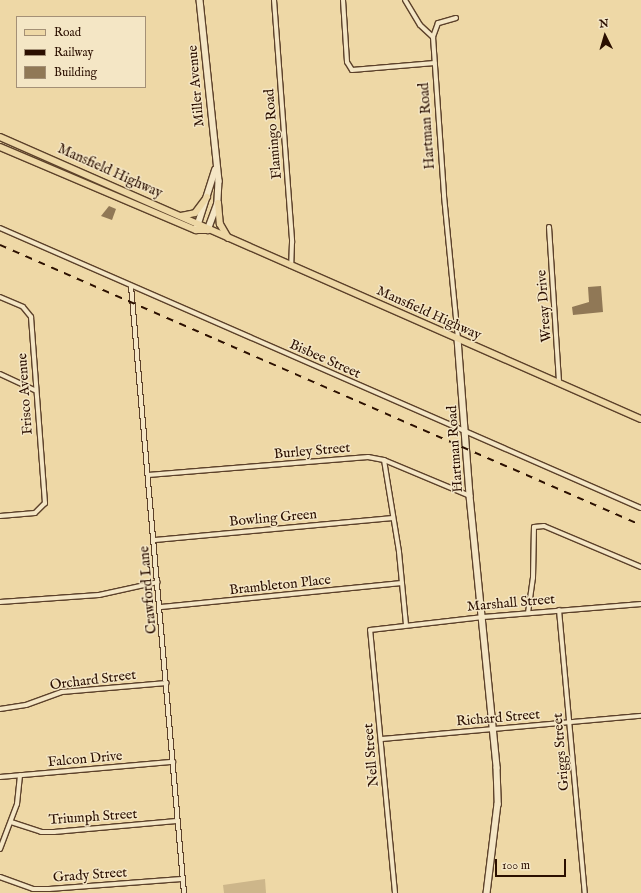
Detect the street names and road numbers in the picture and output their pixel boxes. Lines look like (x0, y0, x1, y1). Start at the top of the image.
street label: Miller Avenue (184, 44, 208, 128)
street label: Hartman Road (416, 82, 438, 170)
street label: Flamingo Road (261, 88, 285, 180)
street label: Mansfield Highway (55, 140, 165, 202)
street label: Wreay Drive (533, 269, 555, 343)
street label: Mansfield Highway (374, 282, 484, 344)
street label: Bisbee Street (287, 336, 363, 382)
street label: Frisco Avenue (14, 353, 36, 435)
street label: Hartman Road (444, 405, 466, 493)
street label: Burley Street (273, 439, 351, 463)
street label: Bowling Green (228, 506, 318, 530)
street label: Crawford Lane (136, 545, 160, 635)
street label: Brambleton Place (228, 571, 332, 599)
street label: Marshall Street (466, 591, 556, 615)
street label: Orchard Street (49, 666, 137, 694)
street label: Richard Street (455, 706, 541, 730)
street label: Griggs Street (549, 712, 573, 792)
street label: Nell Street (360, 723, 382, 787)
street label: Falcon Drive (47, 747, 123, 771)
street label: Triumph Street (48, 806, 138, 828)
street label: Grady Street (52, 864, 128, 886)

